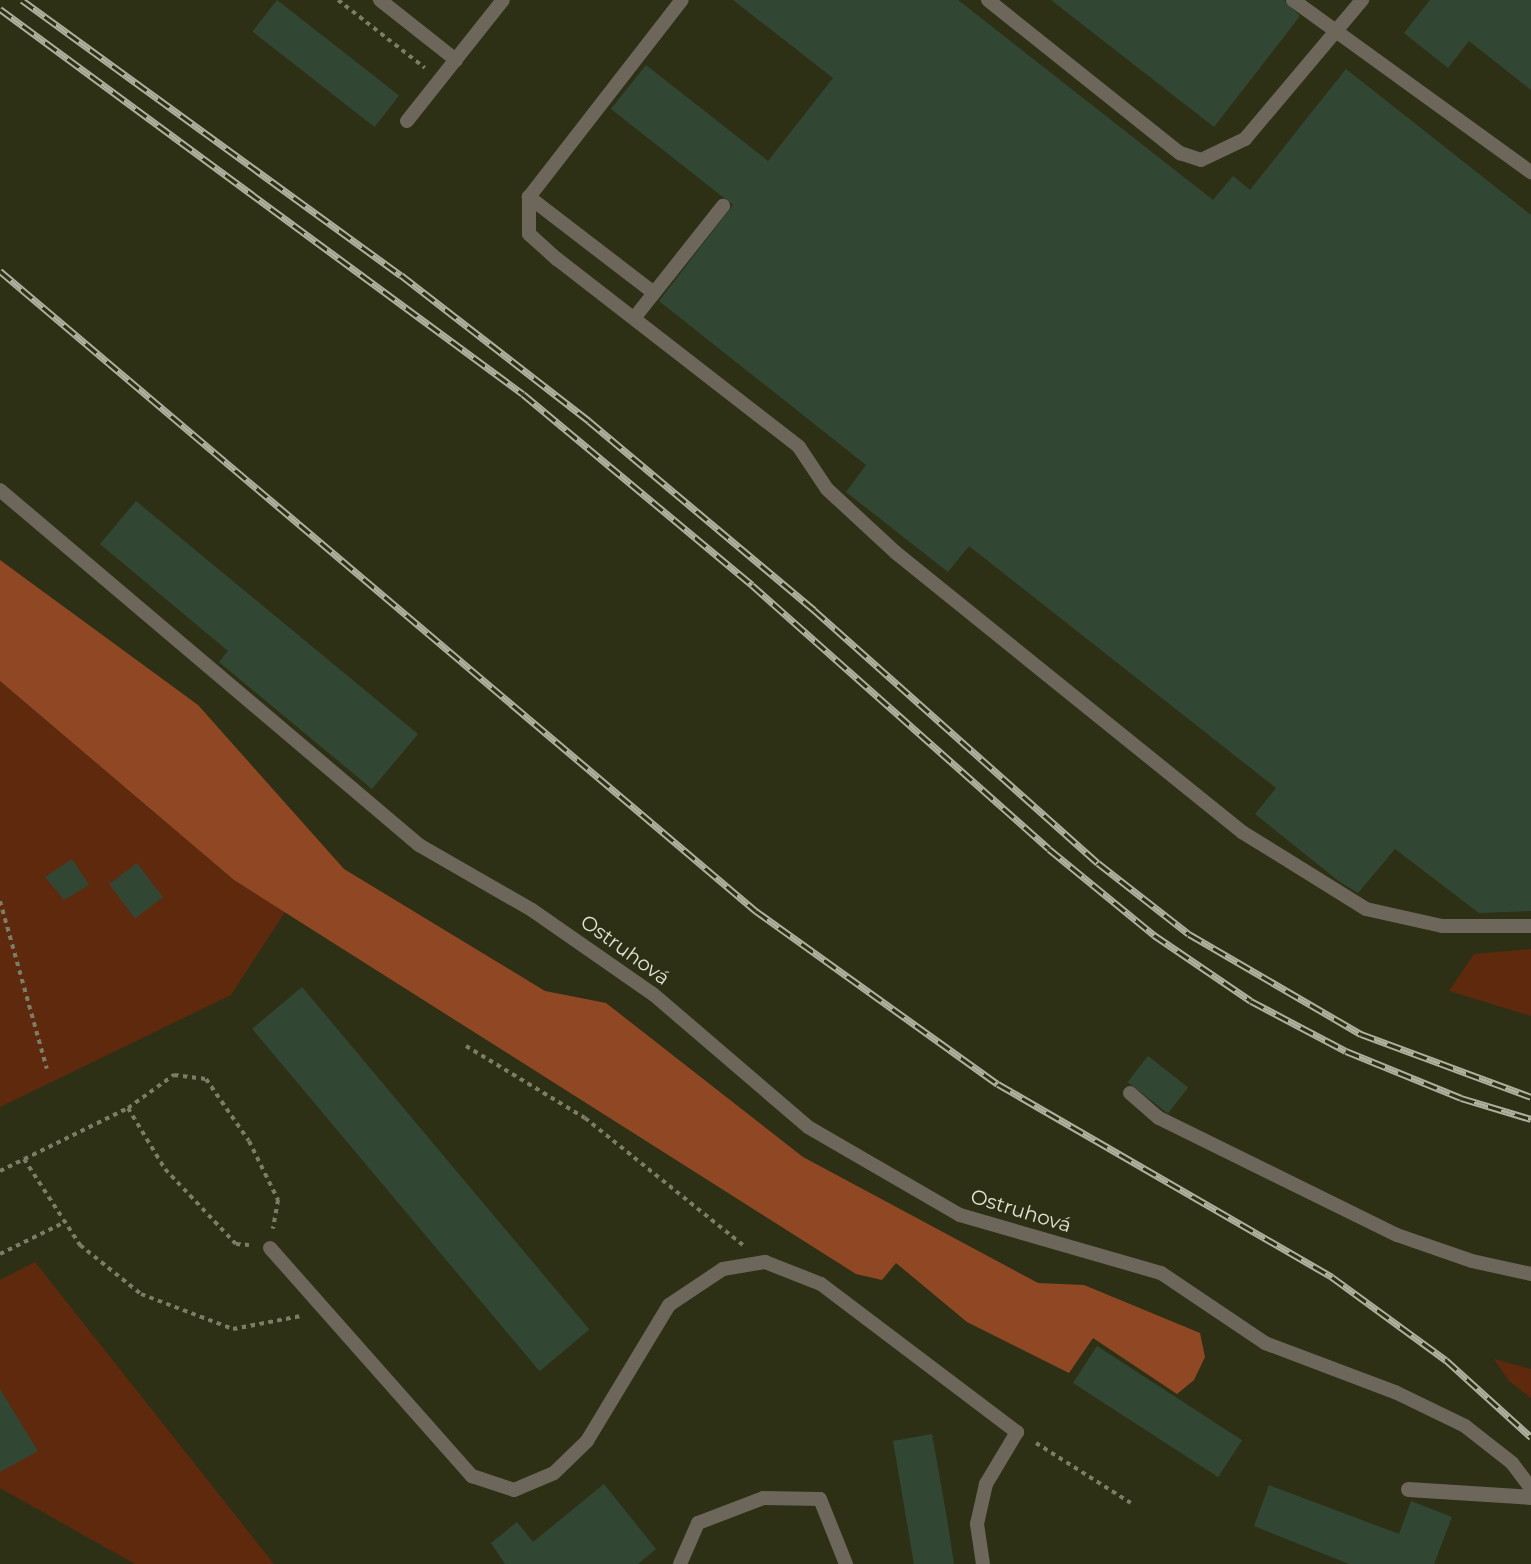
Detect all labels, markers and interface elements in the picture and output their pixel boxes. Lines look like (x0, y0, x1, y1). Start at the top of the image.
street label: Ostruhová (576, 910, 674, 990)
street label: Ostruhová (968, 1184, 1074, 1238)

